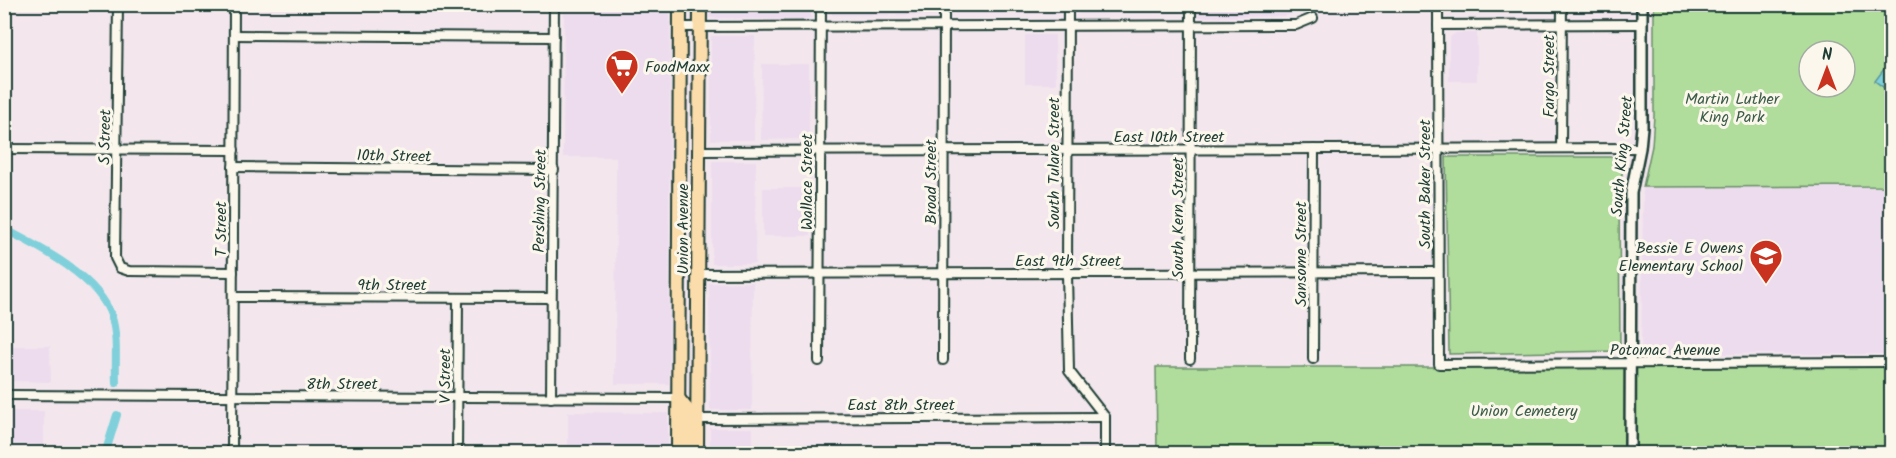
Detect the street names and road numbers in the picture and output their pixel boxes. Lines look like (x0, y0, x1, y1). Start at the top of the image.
street label: Fargo Street (1537, 34, 1562, 118)
street label: South King Street (1605, 94, 1640, 217)
street label: South Tulare Street (1042, 96, 1067, 229)
street label: S Street (93, 108, 118, 165)
street label: South Baker Street (1413, 119, 1438, 249)
street label: East 10th Street (1113, 125, 1225, 150)
street label: Wallace Street (795, 133, 820, 230)
street label: Broad Street (919, 139, 944, 225)
street label: 10th Street (356, 143, 432, 170)
street label: Pershing Street (527, 148, 554, 253)
street label: South Kern Street (1166, 156, 1191, 279)
street label: Union Avenue (671, 183, 696, 275)
street label: T Street (209, 200, 234, 257)
street label: Sansome Street (1289, 200, 1314, 307)
street label: East 9th Street (1015, 249, 1122, 274)
street label: 9th Street (357, 273, 428, 298)
street label: Potomac Avenue (1610, 338, 1720, 363)
street label: V Street (433, 347, 458, 404)
street label: 8th Street (306, 372, 378, 397)
street label: East 8th Street (847, 393, 956, 418)

